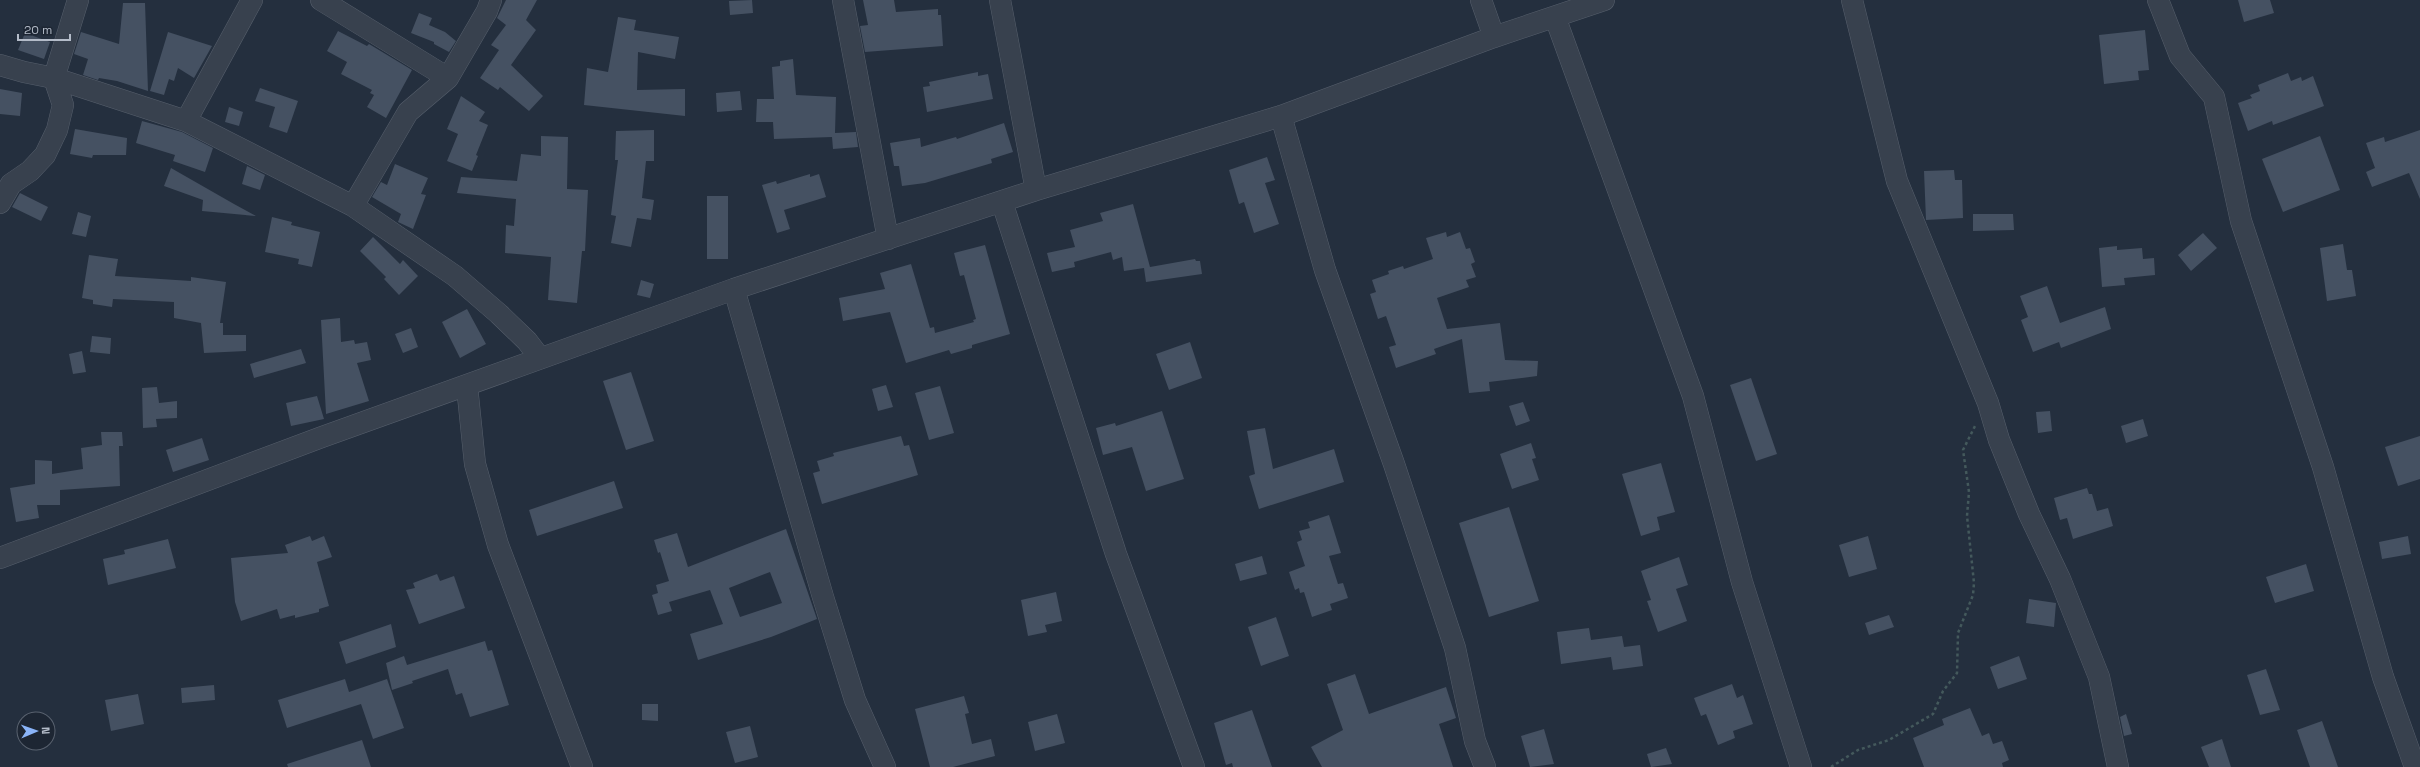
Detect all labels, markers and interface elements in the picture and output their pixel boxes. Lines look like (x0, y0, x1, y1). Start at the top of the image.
scale bar (18, 16, 70, 42)
text: 20 m (24, 22, 52, 38)
north arrow (16, 711, 56, 751)
text: N (39, 727, 53, 735)

